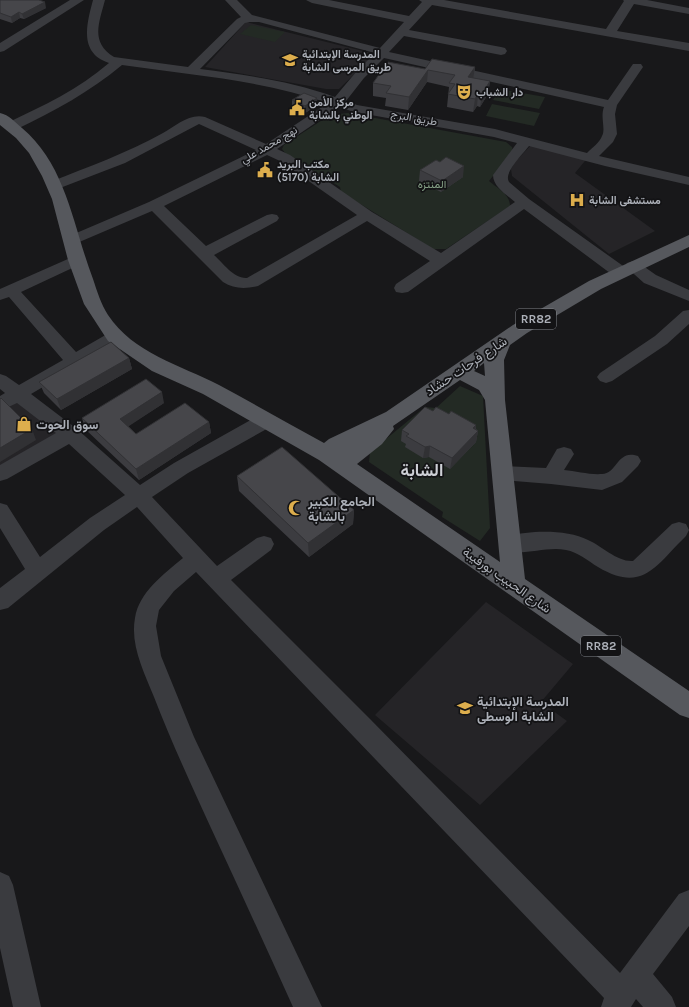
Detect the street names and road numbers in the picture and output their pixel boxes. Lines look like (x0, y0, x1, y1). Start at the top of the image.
street label: طريق البرج (390, 108, 438, 129)
street label: نهج محمد علي (238, 124, 301, 169)
road number: RR82 (516, 309, 556, 329)
street label: شارع فرحات حشاد (422, 333, 511, 400)
street label: شارع الحبيب بورقيبة (459, 544, 554, 618)
road number: RR82 (581, 636, 621, 656)

